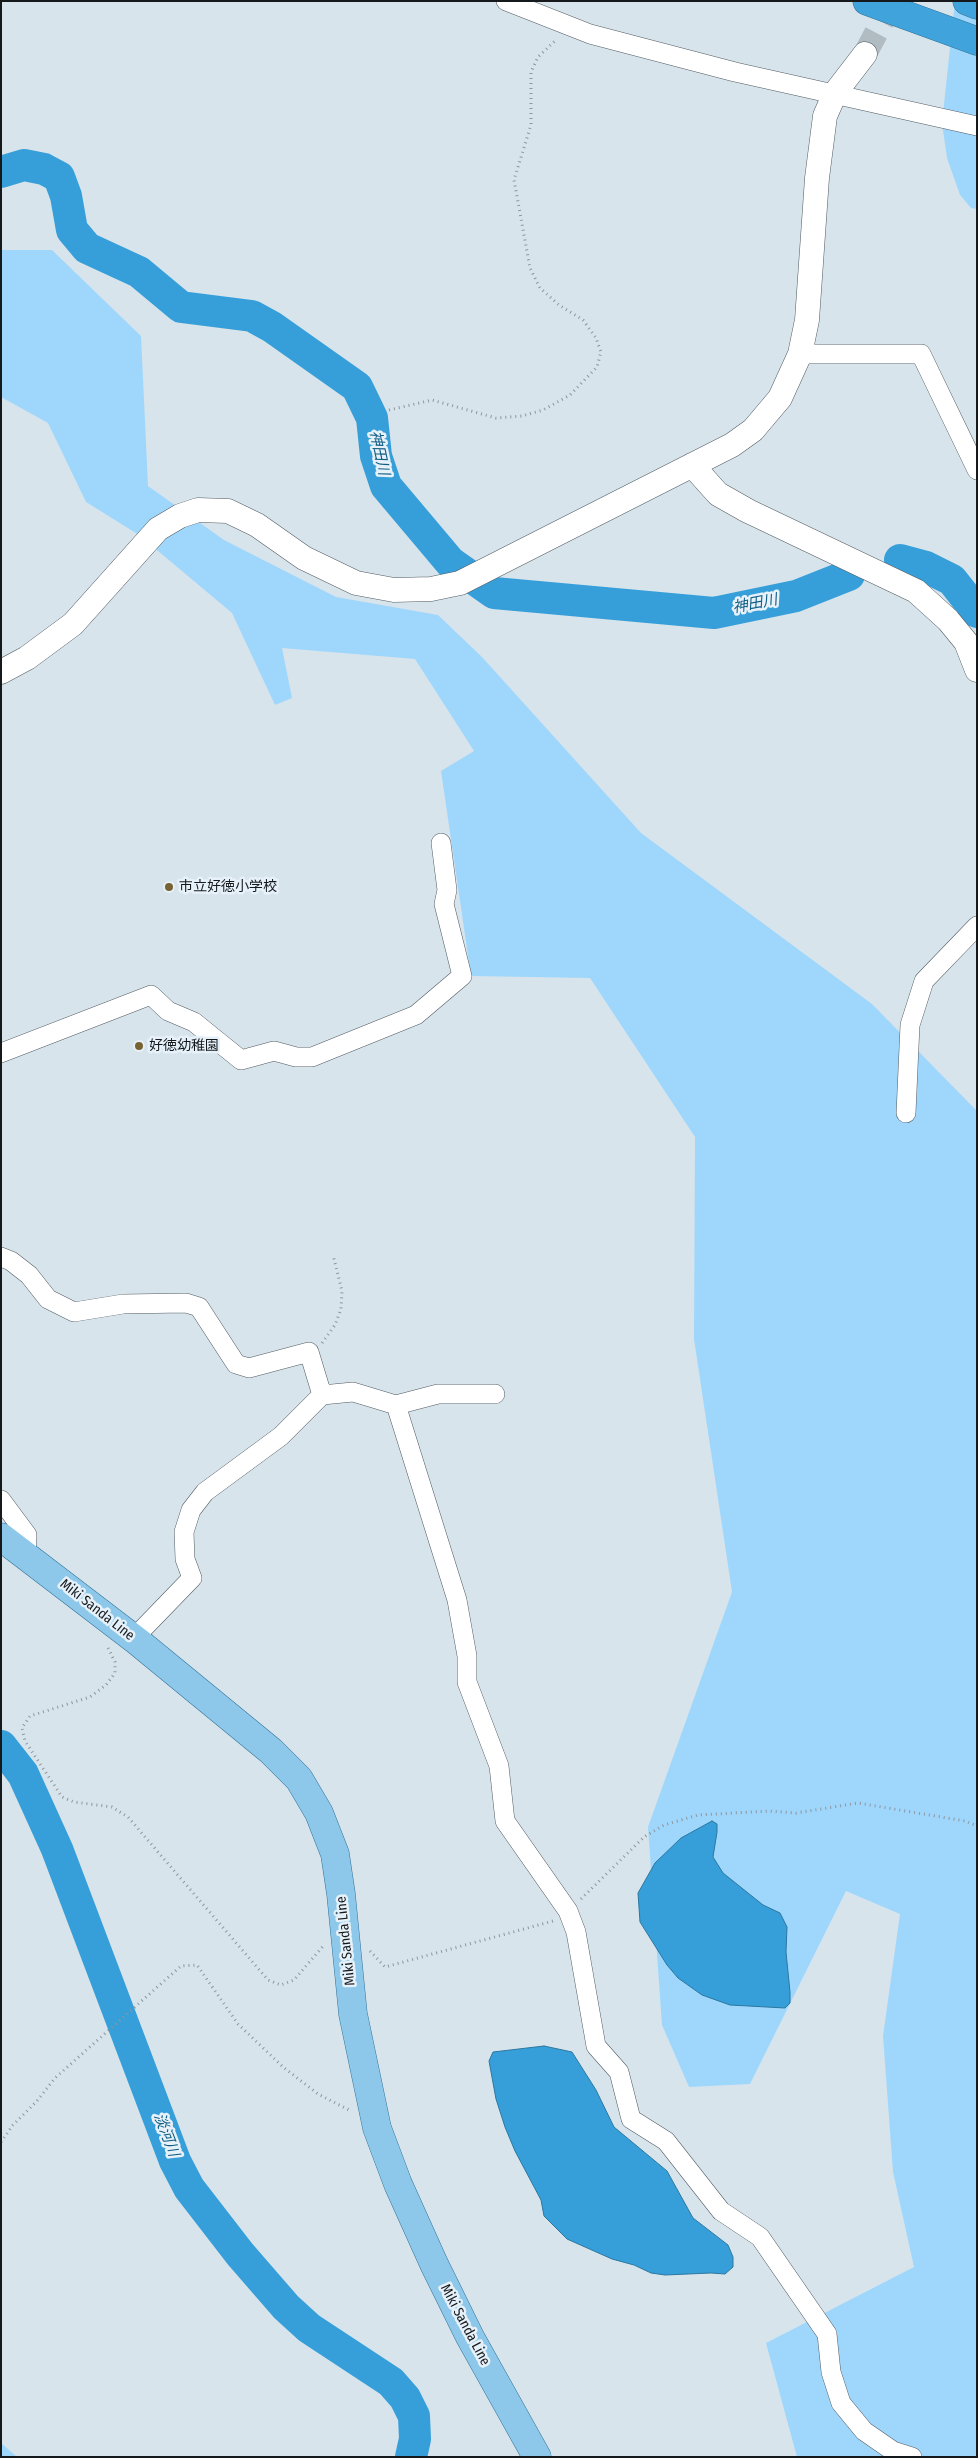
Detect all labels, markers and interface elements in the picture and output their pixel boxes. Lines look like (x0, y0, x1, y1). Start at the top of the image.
water label: 神田川 (366, 429, 392, 477)
water label: 神田川 (731, 591, 779, 617)
place label: 市立好徳小学校 (179, 879, 277, 895)
marker: 市立好徳小学校 (163, 881, 175, 893)
place label: 好徳幼稚園 (149, 1038, 219, 1054)
marker: 好徳幼稚園 (133, 1040, 145, 1052)
street label: Miki Sanda Line (56, 1576, 138, 1644)
street label: Miki Sanda Line (333, 1896, 359, 1986)
water label: 淡河川 (150, 2111, 182, 2159)
street label: Miki Sanda Line (437, 2281, 493, 2369)

